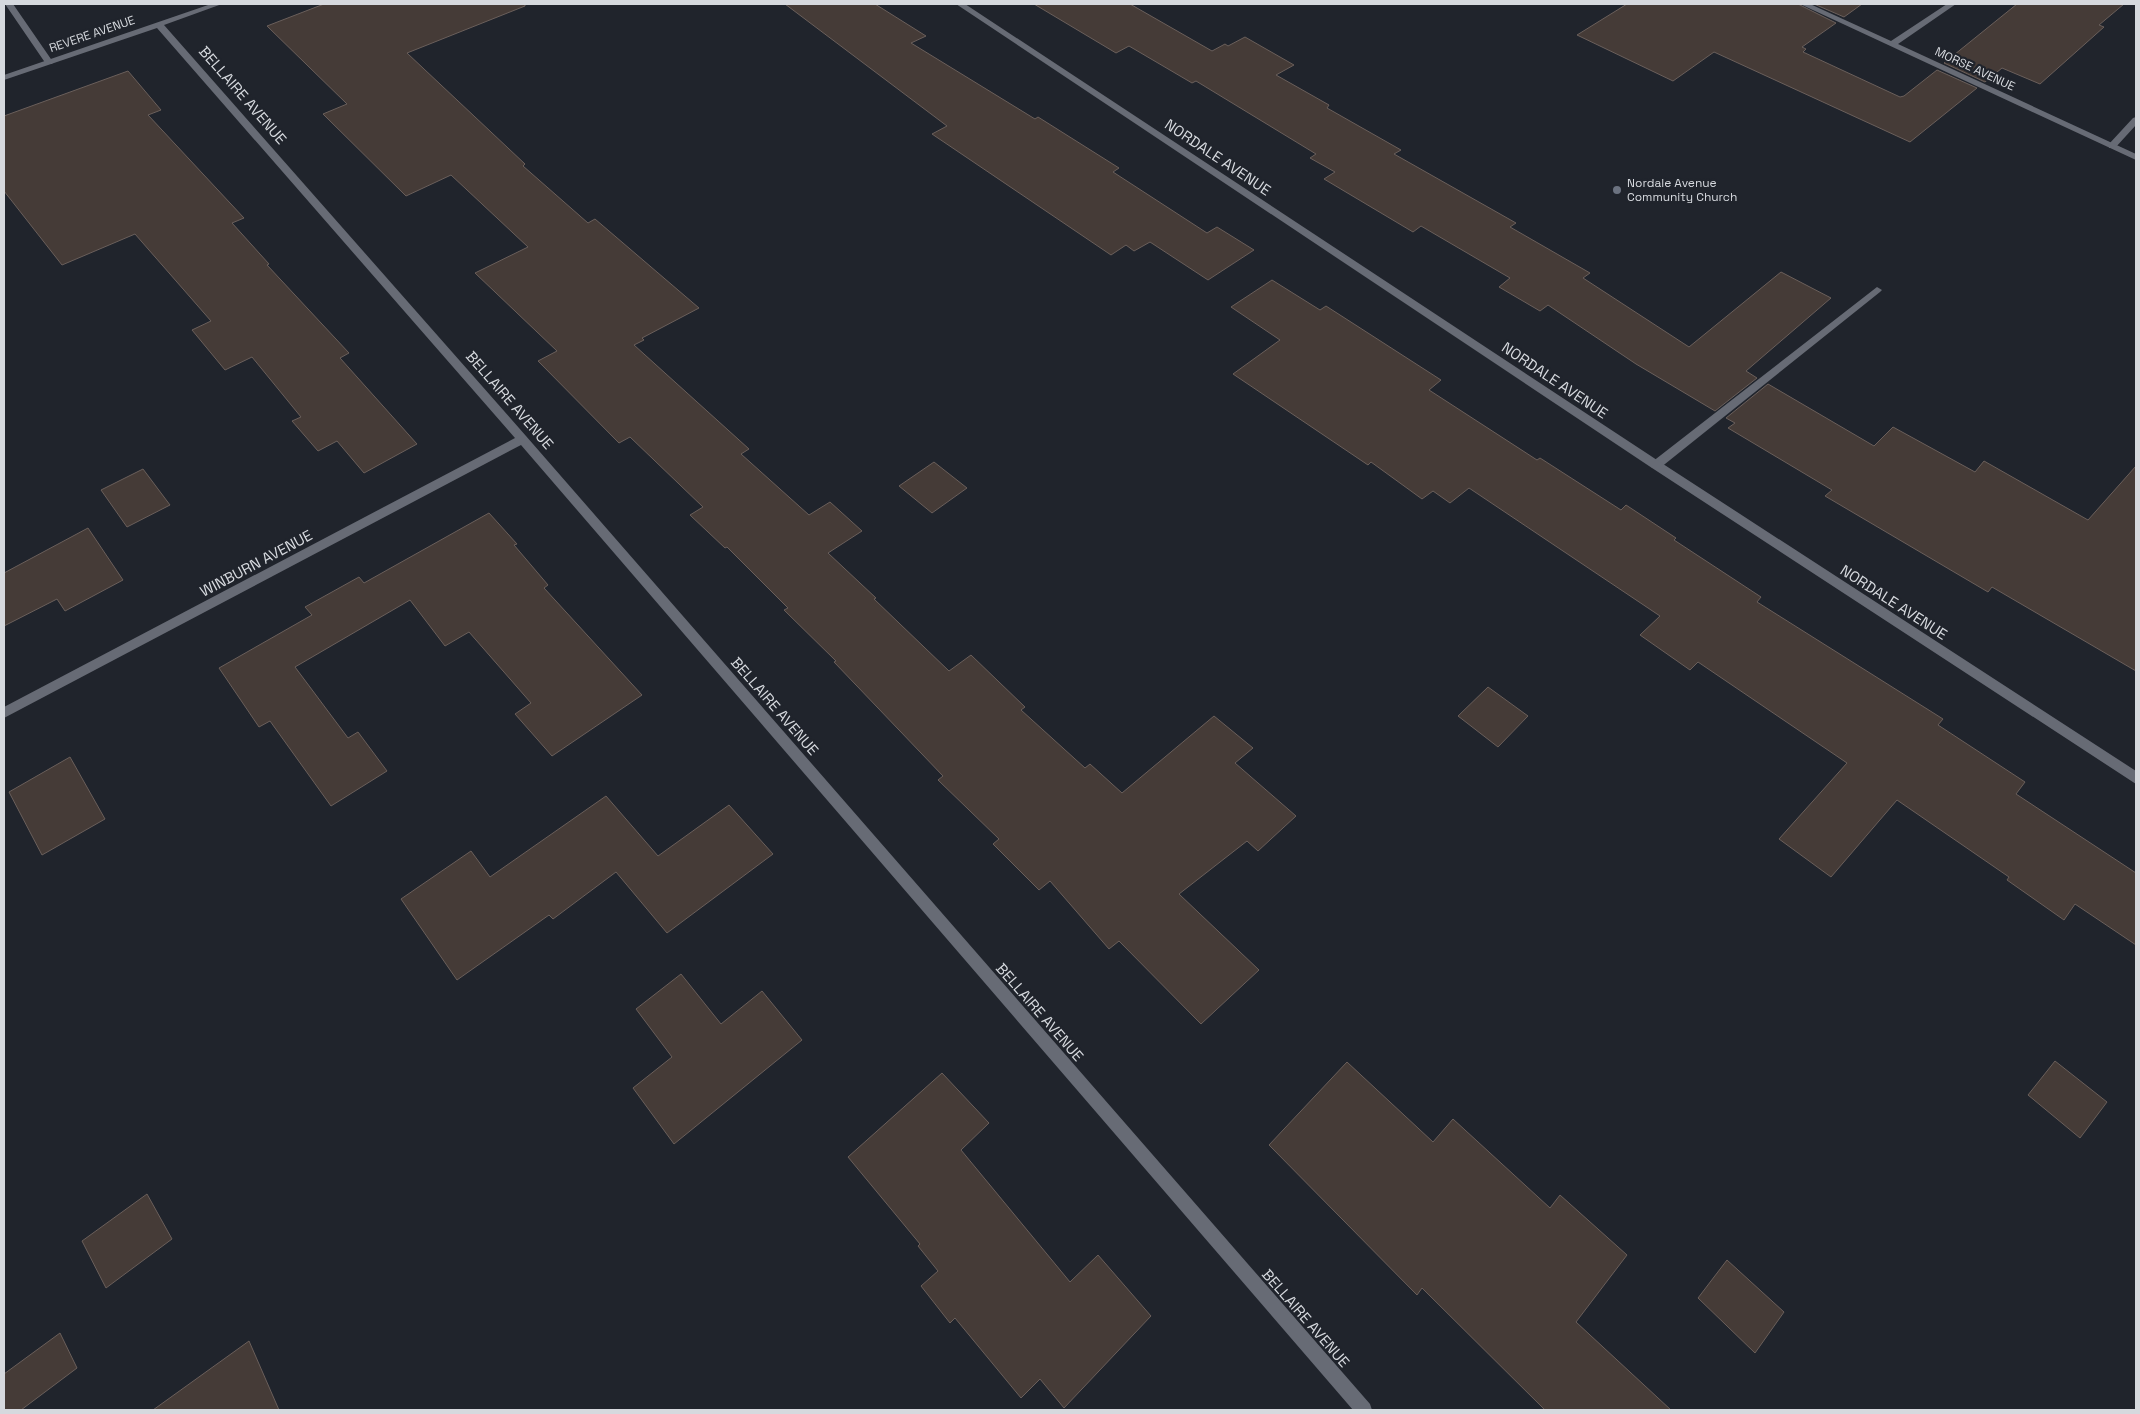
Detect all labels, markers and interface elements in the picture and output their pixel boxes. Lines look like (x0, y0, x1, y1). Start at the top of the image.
street label: REVERE AVENUE (47, 12, 137, 56)
street label: BELLAIRE AVENUE (195, 42, 291, 148)
street label: MORSE AVENUE (1932, 43, 2018, 95)
street label: NORDALE AVENUE (1161, 115, 1275, 199)
place label: Nordale Avenue Community Church (1627, 175, 1737, 205)
marker: Nordale Avenue Community Church (1611, 184, 1623, 196)
street label: NORDALE AVENUE (1498, 338, 1612, 422)
street label: BELLAIRE AVENUE (462, 347, 558, 453)
street label: WINBURN AVENUE (197, 525, 315, 601)
street label: NORDALE AVENUE (1837, 560, 1951, 644)
street label: BELLAIRE AVENUE (727, 653, 823, 759)
street label: BELLAIRE AVENUE (992, 959, 1088, 1065)
street label: BELLAIRE AVENUE (1258, 1265, 1354, 1371)

